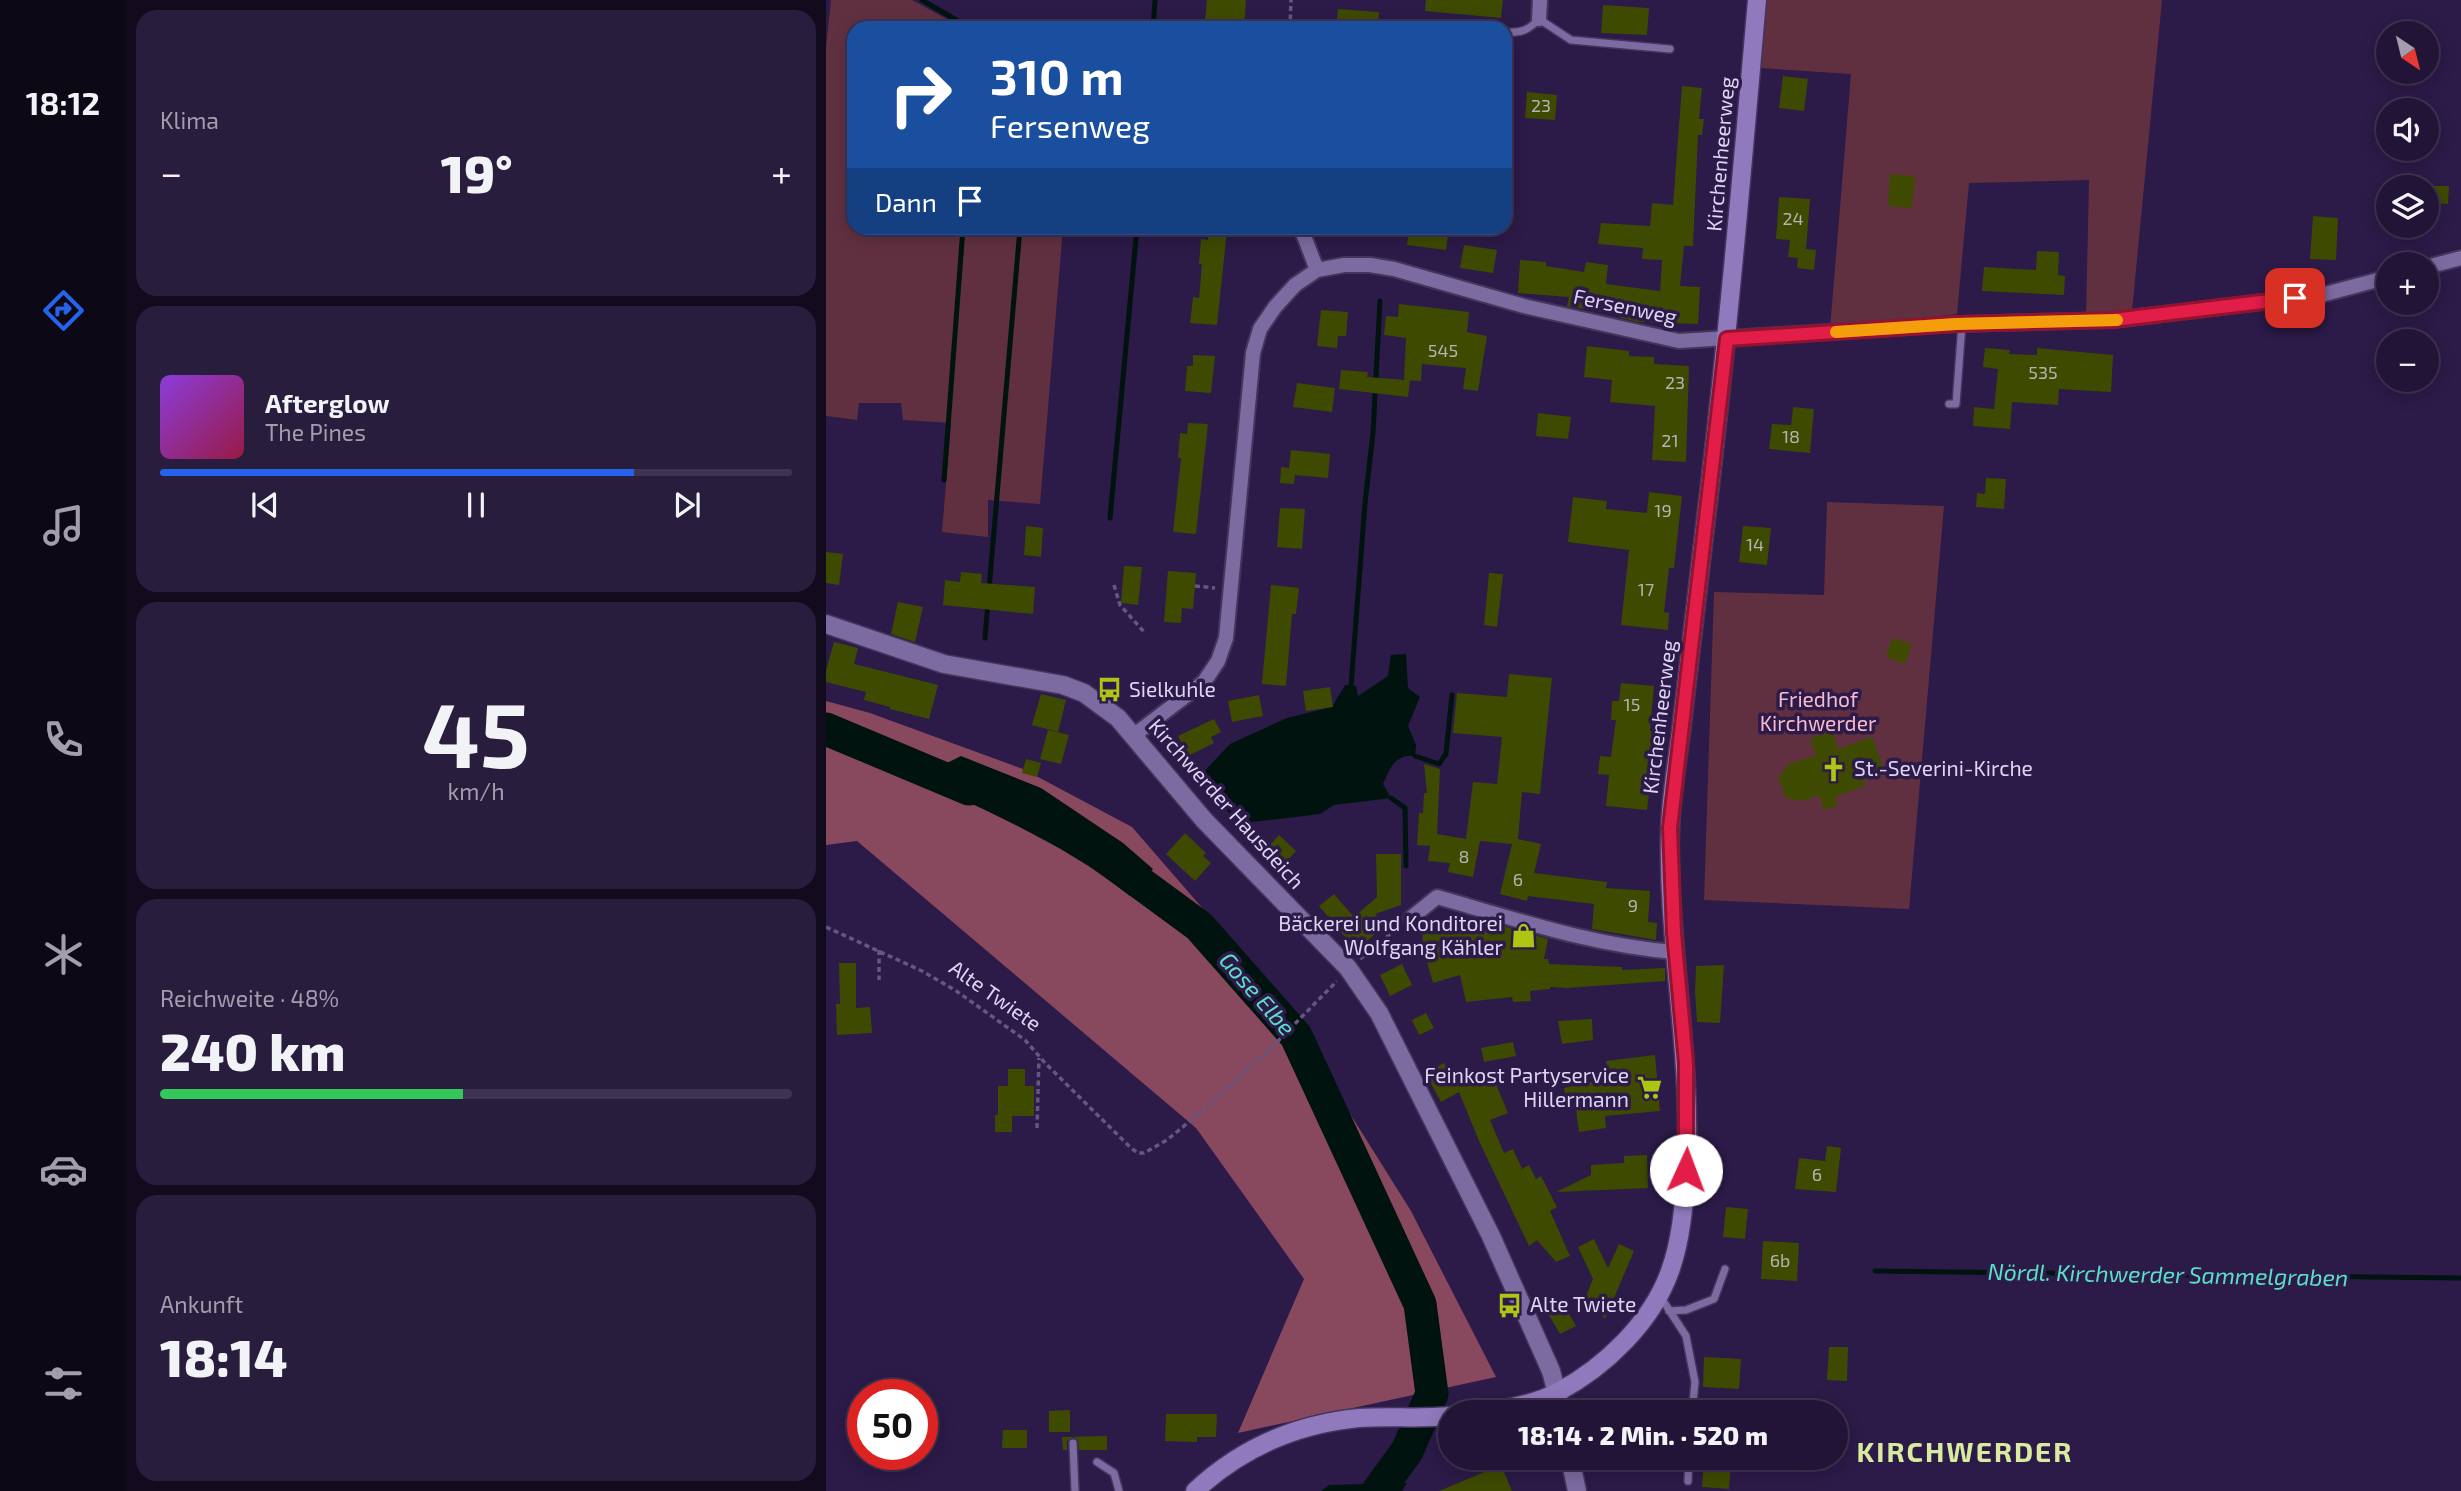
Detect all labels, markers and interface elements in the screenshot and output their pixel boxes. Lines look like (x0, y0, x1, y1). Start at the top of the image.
north arrow (2376, 21, 2440, 84)
map controls (2376, 21, 2439, 392)
text: 310 m (990, 46, 1124, 105)
icon: right (875, 49, 966, 140)
street label: Kirchenheerweg (1700, 75, 1739, 232)
text: 18:12 (26, 83, 100, 121)
house number: 23 (1531, 94, 1551, 116)
button: sound (2376, 98, 2439, 161)
text: Klima (160, 106, 219, 134)
text: Fersenweg (990, 106, 1150, 144)
text: 19° (441, 141, 513, 203)
text: − (160, 149, 182, 195)
text: + (771, 149, 792, 195)
button: layers (2376, 175, 2439, 238)
icon: arrive (951, 182, 989, 220)
text: Dann (875, 186, 937, 217)
house number: 24 (1782, 207, 1804, 229)
button: + (2376, 252, 2439, 315)
pin (2265, 268, 2325, 328)
icon: arrive (2276, 279, 2314, 317)
street label: Fersenweg (1571, 282, 1680, 329)
icon: directions (39, 286, 88, 335)
button: − (2376, 329, 2439, 392)
house number: 545 (1428, 339, 1458, 361)
house number: 535 (2028, 361, 2058, 383)
house number: 23 (1665, 371, 1685, 393)
text: Afterglow (265, 387, 390, 418)
text: The Pines (265, 418, 366, 446)
house number: 18 (1782, 425, 1800, 447)
house number: 21 (1661, 429, 1679, 451)
icon: previous (246, 486, 284, 524)
icon: pause (457, 486, 495, 524)
icon: next (668, 486, 706, 524)
house number: 19 (1654, 499, 1672, 521)
icon: music (39, 501, 88, 550)
house number: 14 (1746, 533, 1764, 555)
house number: 17 (1638, 578, 1654, 600)
street label: Kirchenheerweg (1637, 638, 1680, 795)
bus stop icon: Sielkuhle (1095, 676, 1123, 704)
place label: Sielkuhle (1129, 676, 1216, 701)
text: 45 (422, 677, 530, 786)
park label: Friedhof Kirchwerder (1760, 686, 1877, 735)
house number: 15 (1624, 693, 1640, 715)
street label: Kirchwerder Hausdeich (1144, 713, 1310, 893)
icon: phone (39, 715, 88, 764)
church icon: St.-Severini-Kirche (1820, 755, 1848, 783)
place label: St.-Severini-Kirche (1854, 755, 2033, 780)
text: km/h (447, 777, 505, 805)
house number: 8 (1459, 845, 1469, 867)
house number: 6 (1513, 868, 1523, 890)
house number: 9 (1628, 894, 1638, 916)
place label: Bäckerei und Konditorei Wolfgang Kähler (1278, 910, 1504, 959)
shop icon: Bäckerei und Konditorei Wolfgang Kähler (1509, 922, 1537, 950)
icon: climate (39, 930, 88, 979)
water label: Gose Elbe (1214, 946, 1302, 1041)
street label: Alte Twiete (945, 954, 1047, 1036)
text: Reichweite · 48% (160, 984, 339, 1012)
text: 240 km (160, 1019, 346, 1081)
place label: Feinkost Partyservice Hillermann (1424, 1062, 1629, 1111)
supermarket icon: Feinkost Partyservice Hillermann (1635, 1074, 1663, 1102)
position arrow (1649, 1133, 1723, 1207)
icon: car (39, 1145, 88, 1194)
house number: 6 (1812, 1163, 1822, 1185)
house number: 6b (1770, 1249, 1790, 1271)
water label: Nördl. Kirchwerder Sammelgraben (1987, 1257, 2349, 1291)
text: Ankunft (160, 1290, 243, 1318)
bus stop icon: Alte Twiete (1496, 1291, 1524, 1319)
place label: Alte Twiete (1530, 1291, 1636, 1316)
text: 18:14 (160, 1325, 287, 1387)
icon: filters (39, 1359, 88, 1408)
speed limit sign: 50 (847, 1379, 938, 1470)
text: 18:14 · 2 Min. · 520 m (1518, 1419, 1768, 1450)
district label: KIRCHWERDER (1857, 1434, 2073, 1468)

